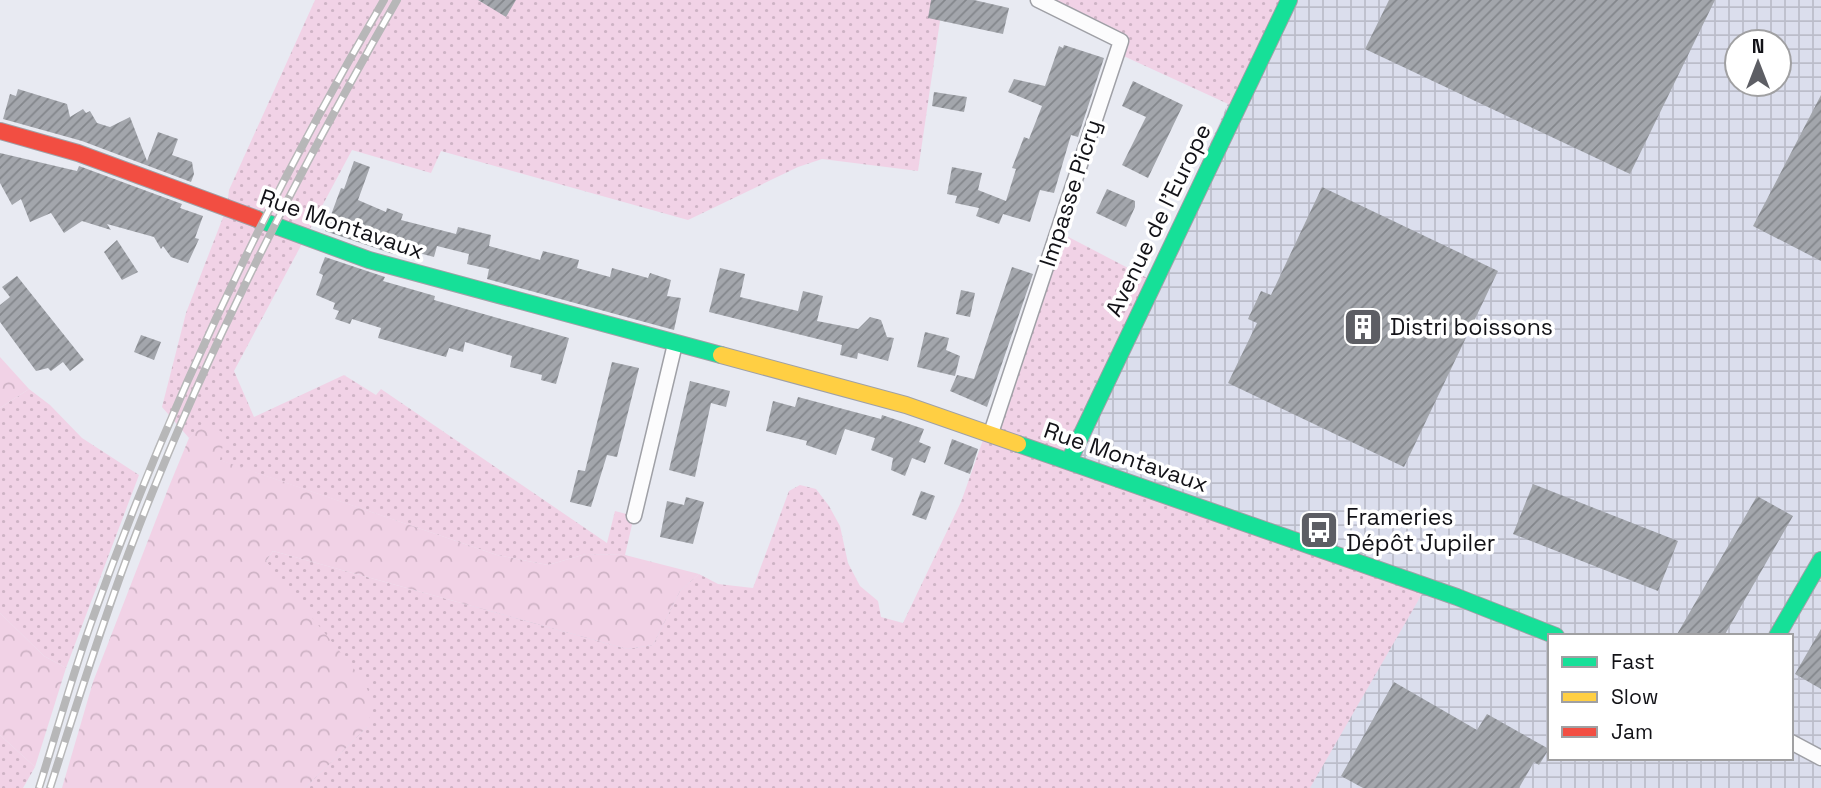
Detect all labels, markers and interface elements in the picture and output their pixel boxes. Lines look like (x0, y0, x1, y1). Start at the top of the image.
north arrow (1723, 28, 1793, 98)
text: N (1752, 34, 1764, 59)
street label: Impasse Picry (1032, 116, 1108, 270)
street label: Avenue de l'Europe (1098, 119, 1218, 321)
street label: Rue Montavaux (256, 182, 428, 266)
building icon: Distri boissons (1342, 306, 1384, 348)
place label: Distri boissons (1390, 312, 1553, 342)
street label: Rue Montavaux (1040, 415, 1212, 499)
place label: Frameries Dépôt Jupiler (1346, 502, 1495, 558)
bus stop icon: Frameries Dépôt Jupiler (1298, 509, 1340, 551)
legend (1548, 634, 1793, 760)
text: Fast (1611, 648, 1655, 675)
text: Slow (1611, 683, 1659, 710)
text: Jam (1611, 718, 1653, 745)

